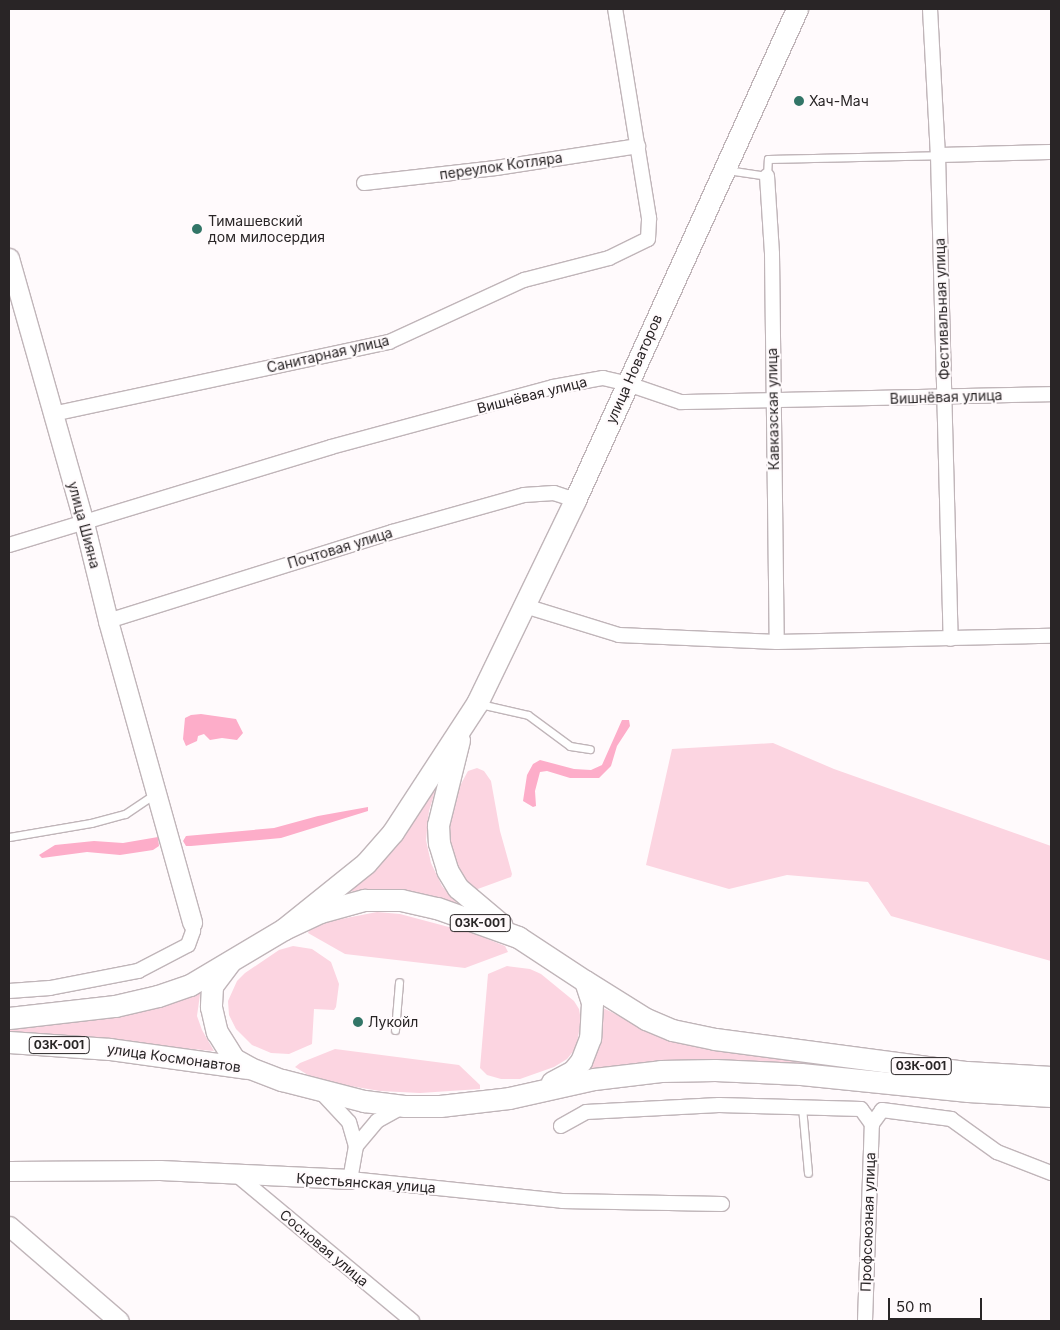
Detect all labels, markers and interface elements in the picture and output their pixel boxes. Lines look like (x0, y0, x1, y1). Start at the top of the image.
place label: Хач-Мач (809, 93, 869, 109)
marker: Хач-Мач (793, 95, 805, 107)
street label: переулок Котляра (438, 149, 564, 183)
place label: Тимашевский дом милосердия (208, 213, 325, 246)
marker: Тимашевский дом милосердия (190, 222, 204, 236)
street label: Фестивальная улица (931, 238, 953, 380)
street label: улица Новаторов (602, 312, 666, 426)
street label: Санитарная улица (265, 332, 391, 376)
street label: Кавказская улица (764, 348, 782, 470)
street label: Вишнёвая улица (475, 373, 589, 417)
street label: Вишнёвая улица (889, 387, 1003, 407)
street label: улица Шияна (64, 480, 104, 570)
street label: Почтовая улица (285, 524, 395, 572)
road number: 03К-001 (449, 914, 511, 932)
place label: Лукойл (368, 1014, 418, 1030)
marker: Лукойл (352, 1016, 364, 1028)
road number: 03К-001 (28, 1036, 90, 1054)
street label: улица Космонавтов (106, 1040, 242, 1076)
road number: 03К-001 (890, 1056, 952, 1076)
street label: Профсоюзная улица (857, 1152, 879, 1292)
street label: Крестьянская улица (296, 1170, 436, 1196)
street label: Сосновая улица (276, 1206, 372, 1290)
scale bar (890, 1288, 984, 1320)
text: 50 m (896, 1297, 932, 1316)

